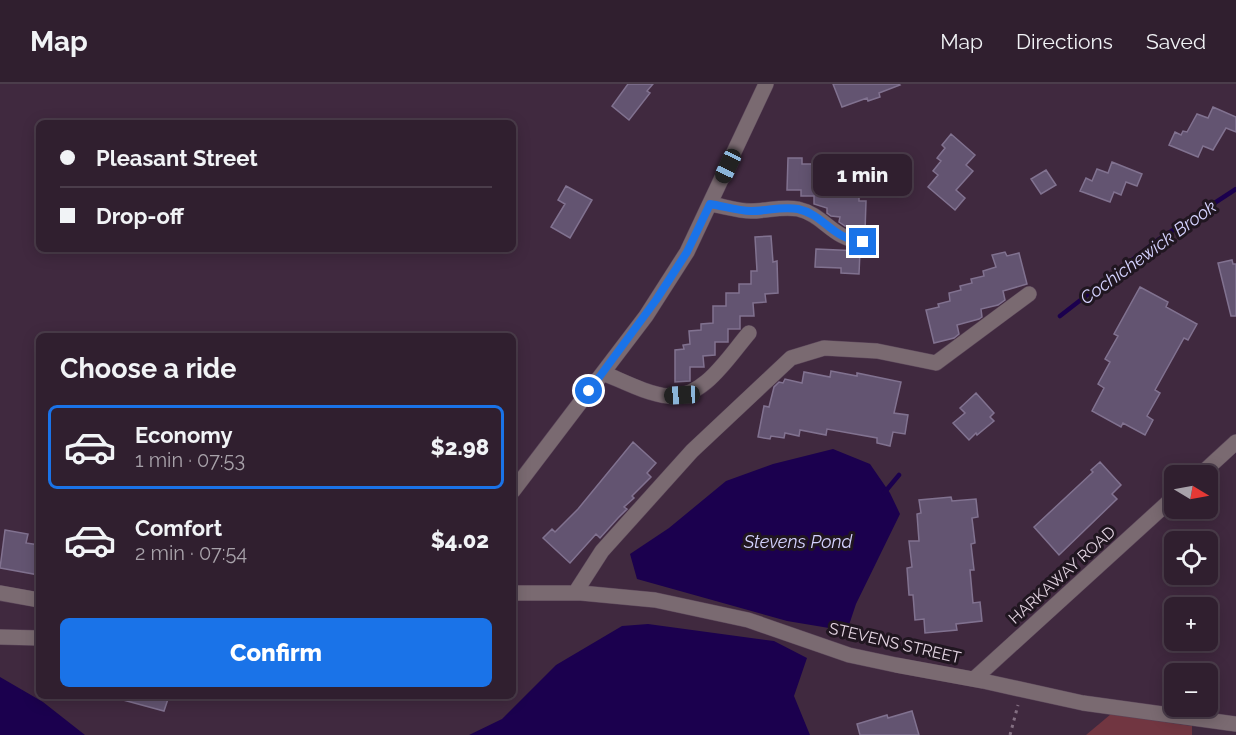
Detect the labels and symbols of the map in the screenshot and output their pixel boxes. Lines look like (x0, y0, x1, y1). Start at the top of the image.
car (712, 146, 744, 186)
callout: 1 min (814, 155, 912, 197)
water label: Cochichewick Brook (1076, 195, 1220, 308)
route end (849, 228, 876, 255)
route start (575, 377, 602, 404)
car (664, 385, 700, 405)
north arrow (1164, 465, 1218, 519)
street label: HARKAWAY ROAD (1005, 522, 1119, 628)
water label: Stevens Pond (743, 531, 854, 552)
street label: STEVENS STREET (827, 619, 963, 668)

